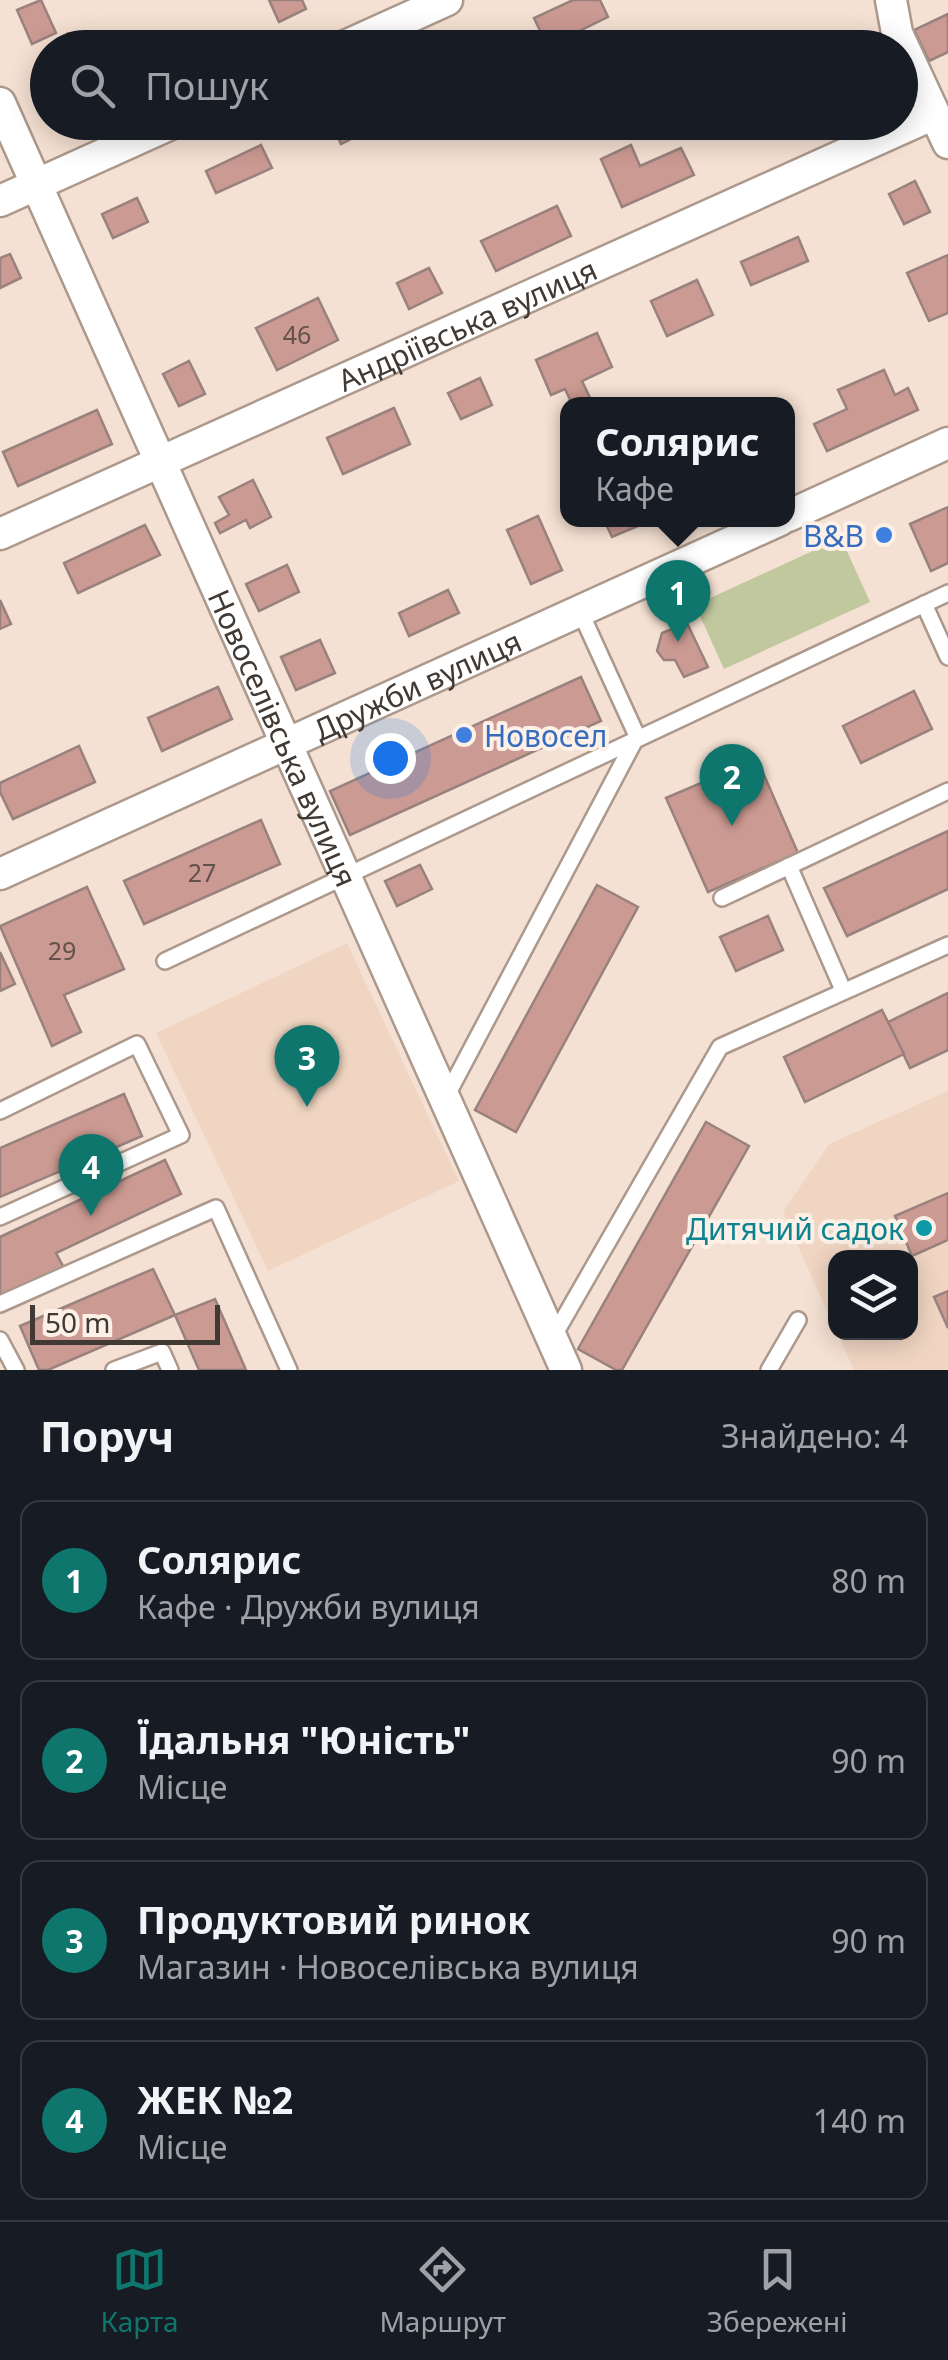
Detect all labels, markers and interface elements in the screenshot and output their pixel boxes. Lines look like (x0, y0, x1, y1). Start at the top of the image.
search box (30, 30, 918, 140)
icon: search (65, 58, 120, 113)
text: Пошук (145, 59, 269, 111)
street label: Андріївська вулиця (331, 248, 603, 400)
house number: 46 (283, 317, 311, 351)
popup (560, 397, 795, 527)
text: Солярис (595, 415, 760, 467)
text: Кафе (595, 467, 674, 510)
place label: В&В (803, 515, 864, 556)
marker: В&В (873, 524, 895, 546)
pin: 1 (646, 560, 710, 642)
street label: Новоселівська вулиця (199, 582, 368, 893)
street label: Дружби вулиця (307, 620, 528, 750)
place label: Новосел (484, 715, 607, 756)
marker: Новосел (453, 724, 475, 746)
your location (365, 733, 416, 784)
pin: 2 (700, 744, 764, 826)
house number: 27 (188, 855, 216, 889)
house number: 29 (48, 933, 76, 967)
pin: 3 (274, 1024, 340, 1107)
pin: 4 (58, 1134, 124, 1216)
place label: Дитячий садок (686, 1208, 904, 1249)
marker: Дитячий садок (913, 1217, 935, 1239)
map controls (828, 1250, 918, 1340)
button: layers (828, 1250, 918, 1340)
scale bar (30, 1300, 220, 1344)
text: 50 m (45, 1303, 111, 1341)
text: Поруч (40, 1407, 174, 1464)
text: Знайдено: 4 (721, 1414, 908, 1457)
text: Солярис (137, 1533, 301, 1585)
text: 1 (65, 1559, 84, 1602)
text: 80 m (831, 1559, 906, 1602)
text: Кафе · Дружби вулиця (137, 1585, 480, 1628)
text: Їдальня "Юність" (137, 1713, 471, 1765)
text: 2 (65, 1739, 84, 1782)
text: 90 m (831, 1739, 906, 1782)
text: Місце (137, 1765, 227, 1808)
text: Продуктовий ринок (137, 1893, 530, 1945)
text: 3 (65, 1919, 84, 1962)
text: 90 m (831, 1919, 906, 1962)
text: Магазин · Новоселівська вулиця (137, 1945, 639, 1988)
text: ЖЕК №2 (137, 2073, 293, 2125)
text: 4 (65, 2099, 84, 2142)
text: 140 m (813, 2099, 906, 2142)
text: Місце (137, 2125, 227, 2168)
tab: Карта (100, 2242, 179, 2340)
tab: Маршрут (379, 2242, 506, 2340)
tab: Збережені (707, 2242, 848, 2340)

